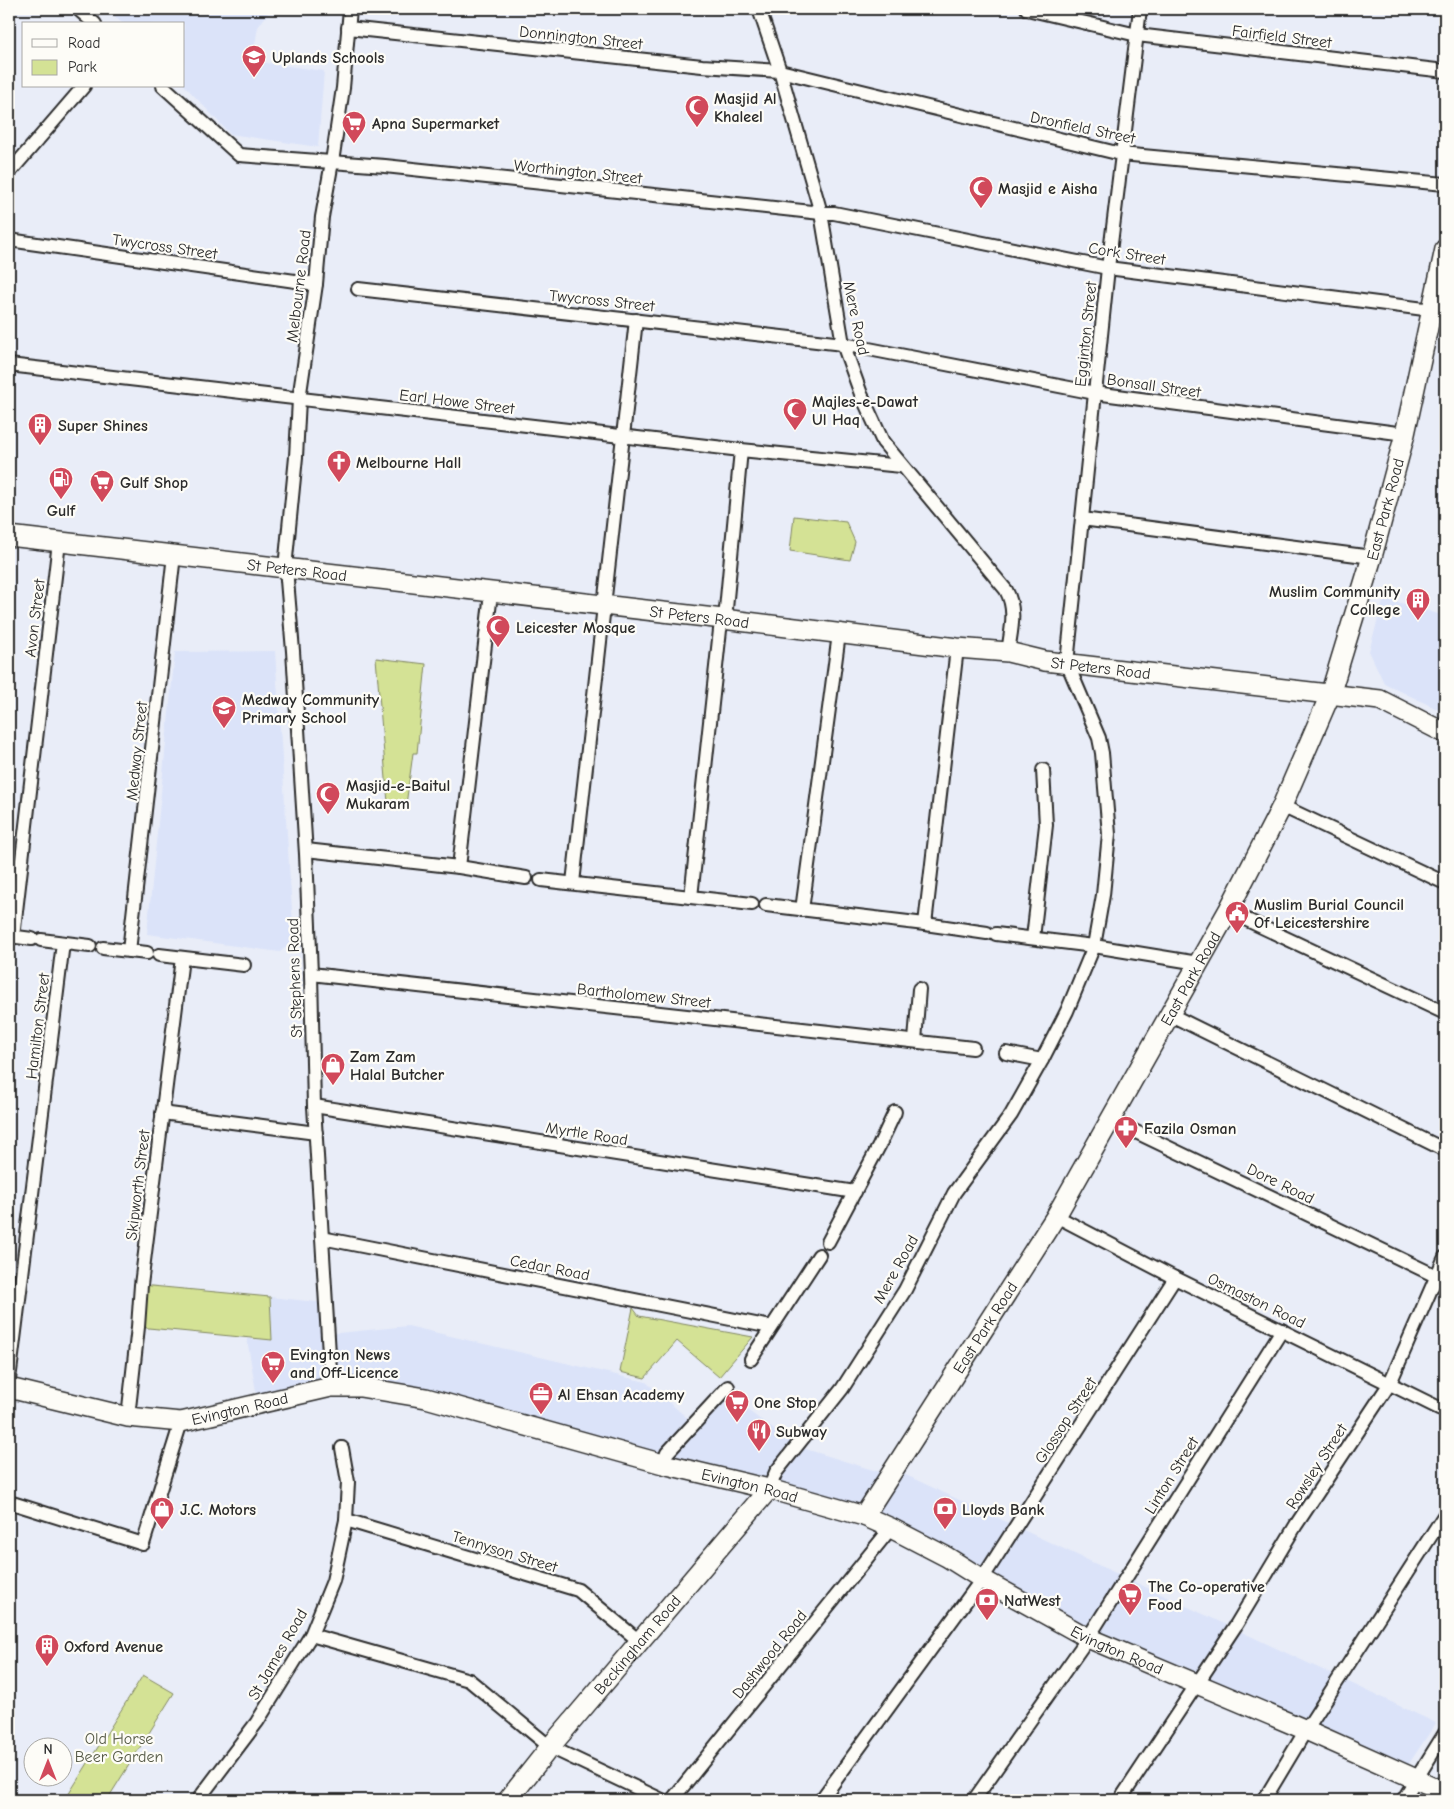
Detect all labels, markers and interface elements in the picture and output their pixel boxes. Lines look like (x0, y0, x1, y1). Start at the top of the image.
legend (22, 22, 185, 88)
street label: Fairfield Street (1231, 22, 1333, 52)
street label: Donnington Street (518, 23, 644, 53)
text: Road (68, 34, 100, 52)
school or university icon: Uplands Schools (241, 44, 267, 78)
place label: Uplands Schools (272, 49, 385, 67)
text: Park (68, 58, 97, 76)
place label: Masjid Al Khaleel (714, 90, 777, 126)
mosque icon: Masjid Al Khaleel (684, 94, 710, 128)
street label: Dronfield Street (1029, 108, 1137, 148)
supermarket icon: Apna Supermarket (341, 110, 367, 144)
place label: Apna Supermarket (372, 115, 500, 133)
street label: Worthington Street (513, 156, 643, 188)
mosque icon: Masjid e Aisha (968, 175, 994, 209)
place label: Masjid e Aisha (998, 180, 1098, 198)
street label: Melbourne Road (283, 229, 315, 343)
street label: Twycross Street (111, 231, 219, 263)
street label: Cork Street (1087, 239, 1167, 269)
street label: Mere Road (839, 279, 873, 357)
street label: Egginton Street (1072, 280, 1101, 388)
street label: Twycross Street (548, 287, 656, 316)
street label: Bonsall Street (1106, 371, 1202, 402)
street label: Earl Howe Street (398, 386, 516, 418)
place label: Majles-e-Dawat Ul Haq (812, 393, 919, 429)
mosque icon: Majles-e-Dawat Ul Haq (782, 397, 808, 431)
building icon: Super Shines (27, 412, 53, 446)
place label: Super Shines (58, 417, 148, 435)
church icon: Melbourne Hall (326, 449, 352, 483)
place label: Melbourne Hall (356, 454, 461, 472)
street label: East Park Road (1363, 456, 1408, 563)
fuel station icon: Gulf (48, 466, 74, 500)
supermarket icon: Gulf Shop (89, 469, 115, 503)
place label: Gulf Shop (120, 474, 188, 492)
place label: Gulf (47, 502, 76, 520)
street label: St Peters Road (246, 556, 348, 585)
street label: Avon Street (21, 578, 49, 658)
place label: Muslim Community College (1269, 583, 1401, 619)
building icon: Muslim Community College (1405, 587, 1431, 621)
street label: St Peters Road (648, 603, 750, 632)
mosque icon: Leicester Mosque (485, 614, 511, 648)
place label: Leicester Mosque (516, 619, 635, 637)
street label: St Peters Road (1050, 654, 1151, 683)
place label: Medway Community Primary School (242, 691, 380, 727)
school or university icon: Medway Community Primary School (211, 695, 237, 729)
street label: Medway Street (123, 700, 151, 802)
place label: Masjid-e-Baitul Mukaram (346, 777, 450, 813)
mosque icon: Masjid-e-Baitul Mukaram (315, 781, 341, 815)
place label: Muslim Burial Council Of Leicestershire (1254, 896, 1404, 932)
public building icon: Muslim Burial Council Of Leicestershire (1224, 900, 1250, 934)
street label: St Stephens Road (284, 918, 306, 1038)
street label: East Park Road (1157, 929, 1225, 1029)
street label: Hamilton Street (23, 971, 53, 1080)
street label: Bartholomew Street (576, 980, 712, 1012)
place label: Zam Zam Halal Butcher (350, 1048, 445, 1084)
shop icon: Zam Zam Halal Butcher (320, 1052, 346, 1086)
pharmacy icon: Fazila Osman (1113, 1115, 1139, 1149)
street label: Myrtle Road (544, 1119, 629, 1149)
place label: Fazila Osman (1144, 1120, 1236, 1138)
street label: Skipworth Street (122, 1128, 154, 1241)
street label: Dore Road (1244, 1160, 1317, 1208)
street label: Mere Road (870, 1232, 922, 1307)
street label: Cedar Road (508, 1251, 591, 1285)
street label: Osmaston Road (1205, 1269, 1308, 1332)
street label: East Park Road (950, 1279, 1022, 1377)
place label: Evington News and Off-Licence (290, 1346, 398, 1382)
supermarket icon: Evington News and Off-Licence (260, 1350, 286, 1384)
street label: Glossop Street (1031, 1374, 1101, 1467)
office icon: Al Ehsan Academy (528, 1381, 554, 1415)
place label: Al Ehsan Academy (558, 1386, 685, 1404)
street label: Evington Road (190, 1389, 290, 1429)
supermarket icon: One Stop (724, 1389, 750, 1423)
place label: One Stop (754, 1394, 817, 1412)
restaurant icon: Subway (746, 1418, 772, 1452)
street label: Rowsley Street (1283, 1420, 1351, 1513)
place label: Subway (776, 1423, 827, 1441)
street label: Linton Street (1141, 1433, 1203, 1517)
street label: Evington Road (700, 1465, 800, 1507)
shop icon: J.C. Motors (149, 1496, 175, 1530)
bank icon: Lloyds Bank (932, 1496, 958, 1530)
place label: J.C. Motors (180, 1501, 256, 1519)
place label: Lloyds Bank (962, 1501, 1045, 1519)
street label: Tennyson Street (450, 1527, 560, 1577)
place label: The Co-operative Food (1148, 1578, 1265, 1614)
supermarket icon: The Co-operative Food (1117, 1582, 1143, 1616)
bank icon: NatWest (974, 1587, 1000, 1621)
street label: Beckingham Road (591, 1592, 685, 1698)
place label: NatWest (1004, 1592, 1061, 1610)
street label: St James Road (245, 1606, 311, 1703)
street label: Dashwood Road (729, 1607, 811, 1702)
street label: Evington Road (1067, 1622, 1166, 1679)
building icon: Oxford Avenue (34, 1633, 60, 1667)
place label: Oxford Avenue (64, 1638, 163, 1656)
park label: Old Horse Beer Garden (75, 1730, 163, 1766)
north arrow (22, 1736, 72, 1786)
text: N (43, 1741, 53, 1758)

